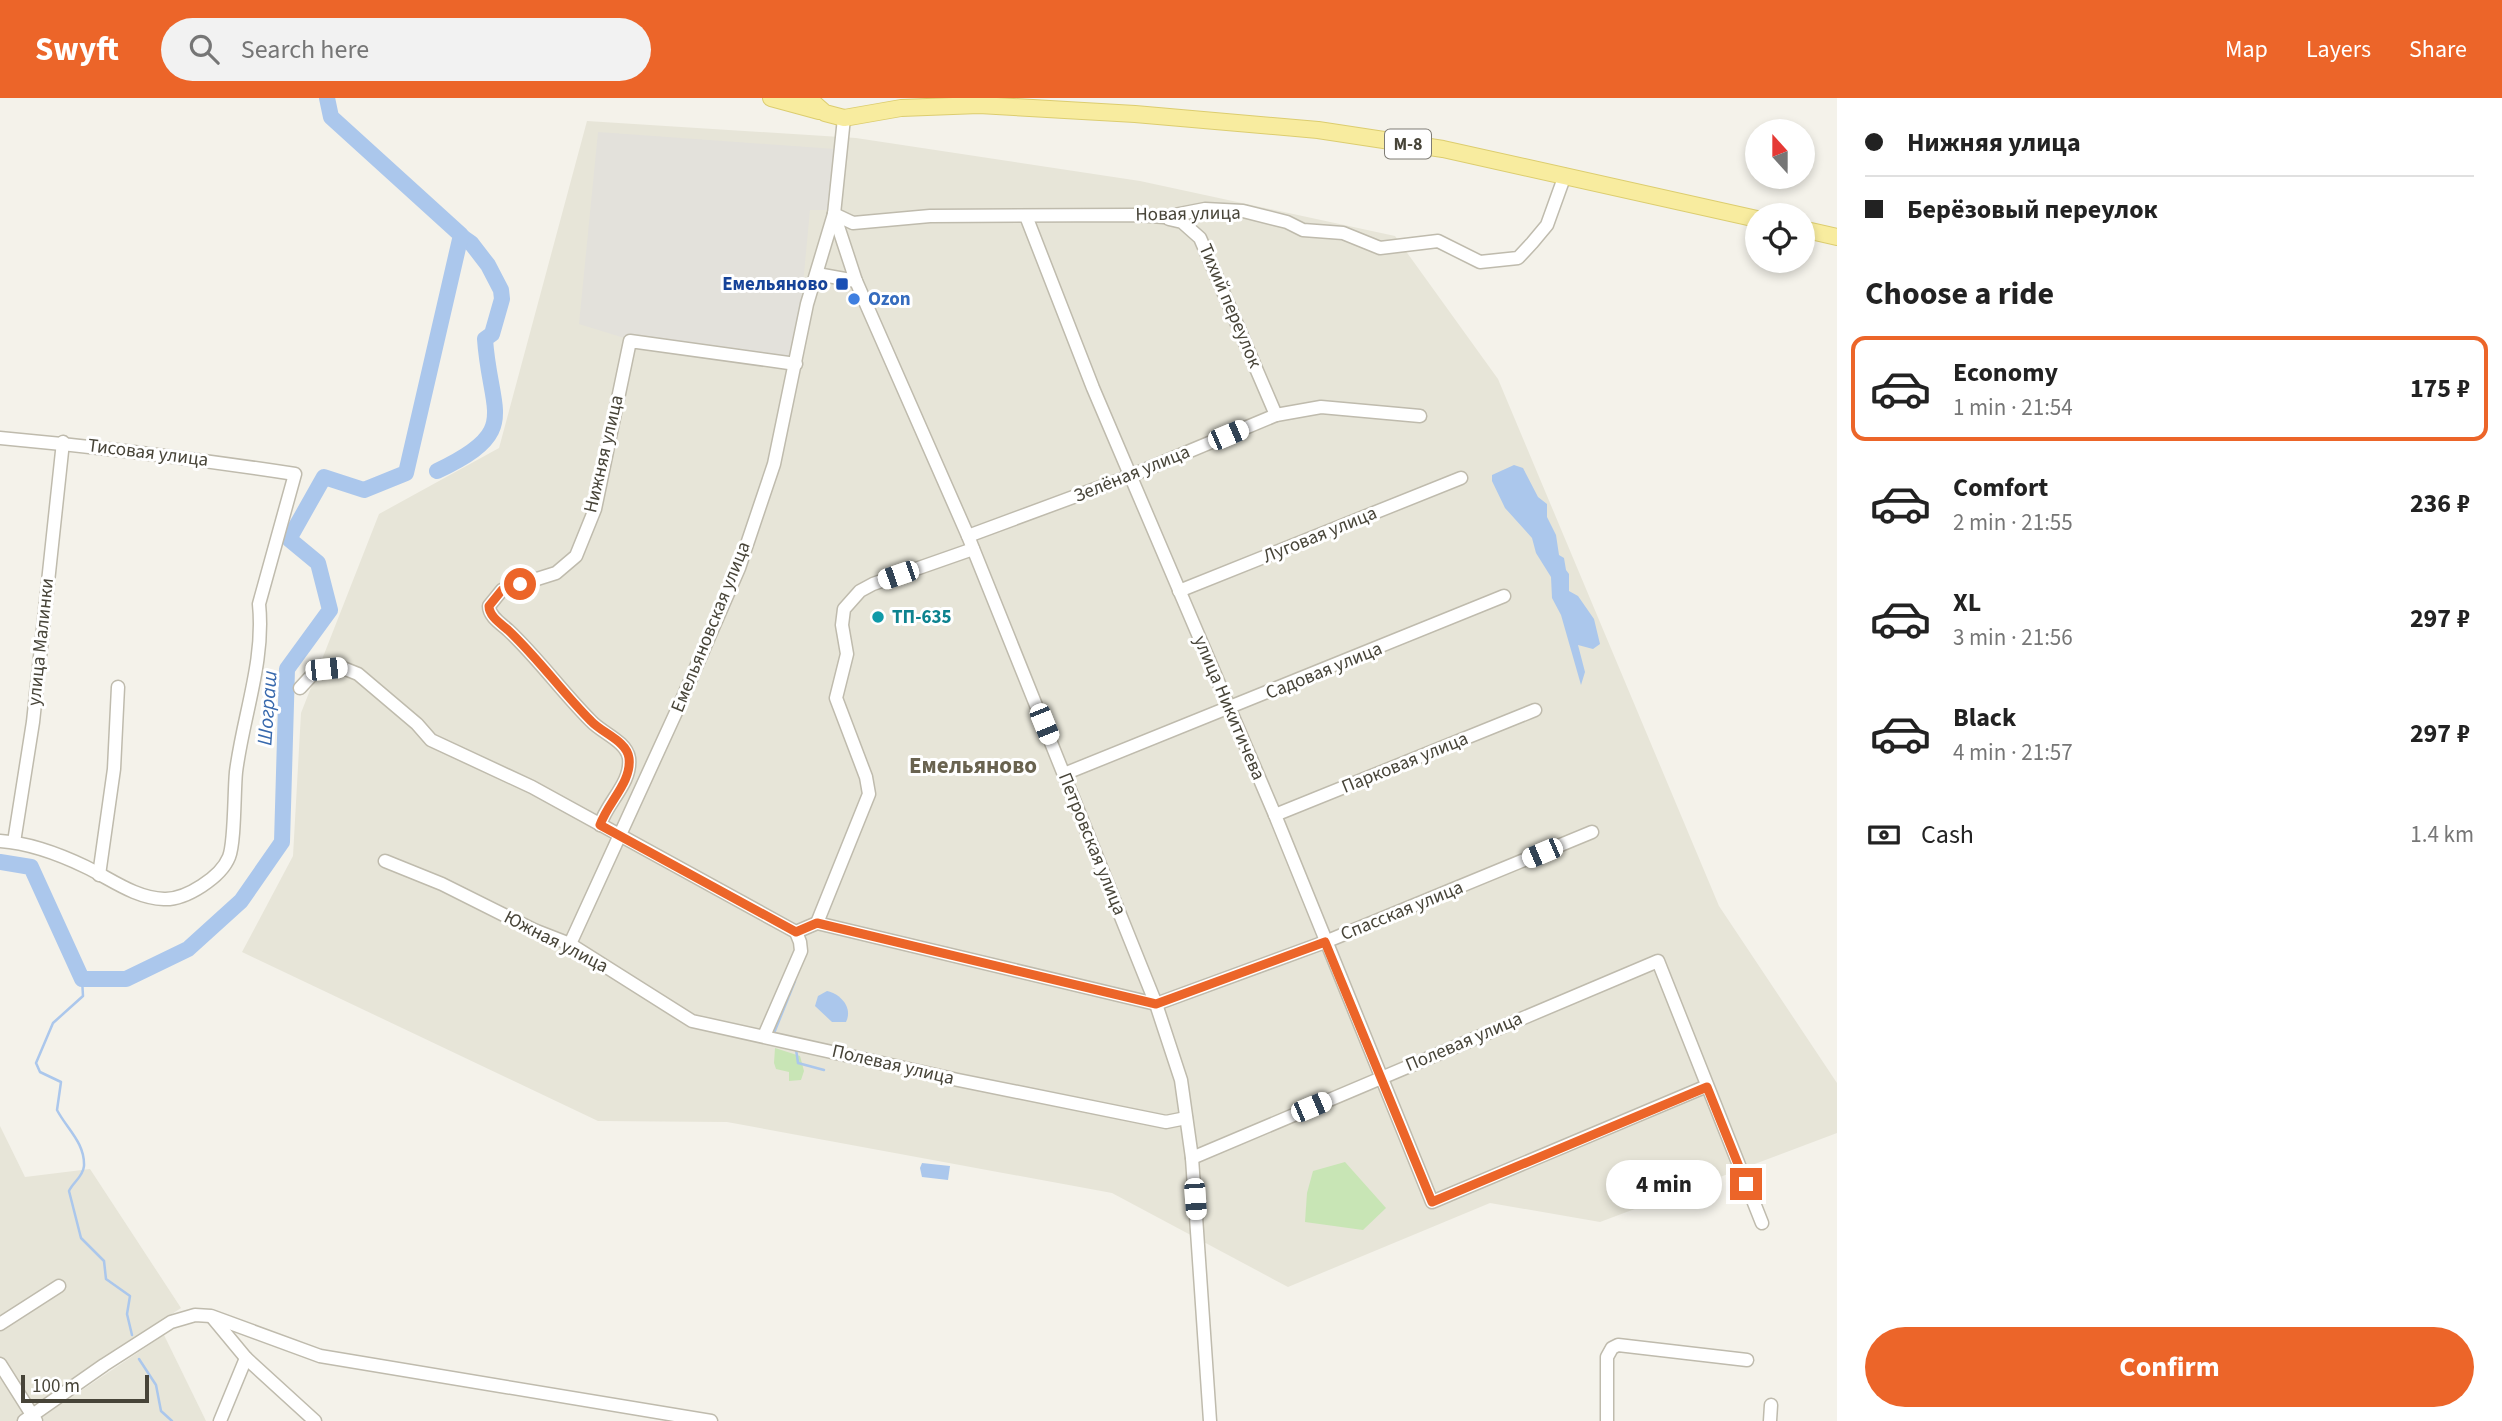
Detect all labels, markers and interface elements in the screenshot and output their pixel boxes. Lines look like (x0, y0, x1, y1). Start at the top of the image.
search box (161, 18, 651, 81)
text: Swyft (35, 26, 119, 73)
icon: search (185, 30, 223, 68)
text: Search here (241, 31, 369, 68)
text: Map (2225, 32, 2268, 67)
text: Layers (2306, 32, 2371, 67)
text: Share (2409, 32, 2467, 67)
north arrow (1745, 119, 1815, 189)
map controls (1745, 119, 1815, 273)
text: Нижняя улица (1907, 124, 2081, 161)
road number: М-8 (1385, 130, 1431, 158)
text: Берёзовый переулок (1907, 191, 2158, 228)
street label: Новая улица (1135, 200, 1241, 228)
button: locate (1745, 203, 1815, 273)
street label: Тихий переулок (1192, 240, 1269, 373)
place label: Емельяново (722, 271, 828, 298)
text: Choose a ride (1865, 271, 2054, 317)
marker: Емельяново (834, 276, 850, 292)
place label: Ozon (868, 286, 911, 313)
marker: Ozon (846, 291, 862, 307)
text: Economy (1953, 354, 2058, 391)
icon: car (1869, 357, 1932, 420)
text: 175 ₽ (2410, 370, 2470, 407)
text: 1 min · 21:54 (1953, 391, 2073, 424)
street label: Нижняя улица (577, 392, 631, 516)
car (1205, 417, 1252, 453)
street label: Тисовая улица (86, 432, 210, 474)
street label: Зелёная улица (1070, 438, 1194, 510)
text: Comfort (1953, 469, 2048, 506)
icon: car (1869, 472, 1932, 535)
text: 236 ₽ (2410, 485, 2470, 522)
street label: Луговая улица (1259, 500, 1381, 570)
text: 2 min · 21:55 (1953, 506, 2073, 539)
street label: Емельяновская улица (664, 538, 758, 716)
car (875, 558, 922, 592)
route start (504, 568, 536, 600)
street label: улица Малинки (21, 577, 61, 707)
text: XL (1953, 584, 1981, 621)
icon: car (1869, 587, 1932, 650)
text: 297 ₽ (2410, 600, 2470, 637)
place label: ТП-635 (892, 604, 952, 631)
marker: ТП-635 (870, 609, 886, 625)
text: 3 min · 21:56 (1953, 621, 2073, 654)
street label: улица Никитичева (1186, 632, 1272, 784)
street label: Садовая улица (1262, 635, 1386, 707)
car (305, 656, 348, 682)
water label: Шограш (249, 669, 285, 747)
text: Black (1953, 699, 2016, 736)
car (1027, 701, 1062, 747)
icon: car (1869, 702, 1932, 765)
text: 297 ₽ (2410, 715, 2470, 752)
street label: Парковая улица (1338, 725, 1472, 801)
text: 4 min · 21:57 (1953, 736, 2073, 769)
district label: Емельяново (909, 749, 1037, 782)
street label: Петровская улица (1051, 769, 1133, 919)
icon: cash (1865, 816, 1903, 854)
text: Cash (1921, 816, 1974, 853)
text: 1.4 km (2410, 818, 2474, 851)
car (1519, 835, 1566, 871)
street label: Спасская улица (1337, 874, 1467, 948)
street label: Южная улица (499, 904, 613, 980)
street label: Полевая улица (1401, 1005, 1527, 1079)
street label: Полевая улица (829, 1038, 957, 1092)
car (1288, 1089, 1335, 1125)
callout: 4 min (1606, 1160, 1722, 1208)
text: 4 min (1636, 1168, 1692, 1201)
route end (1730, 1168, 1762, 1200)
car (1184, 1177, 1207, 1221)
button: Confirm (1865, 1327, 2474, 1407)
scale bar (21, 1372, 149, 1404)
text: 100 m (32, 1373, 80, 1400)

